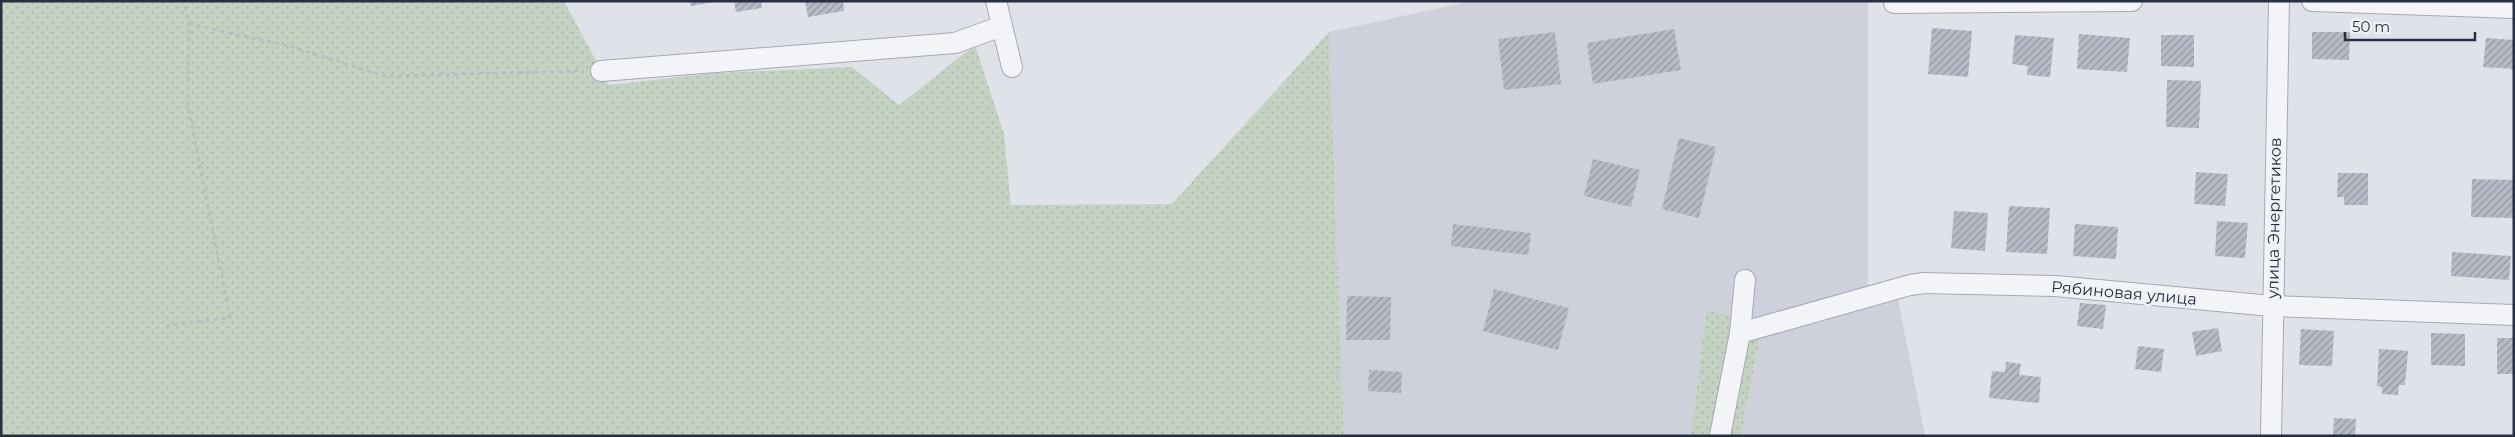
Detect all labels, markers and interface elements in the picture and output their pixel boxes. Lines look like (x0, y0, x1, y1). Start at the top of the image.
scale bar (2345, 10, 2475, 42)
text: 50 m (2352, 17, 2390, 36)
street label: улица Энергетиков (2263, 137, 2285, 300)
street label: Рябиновая улица (2050, 277, 2198, 309)

